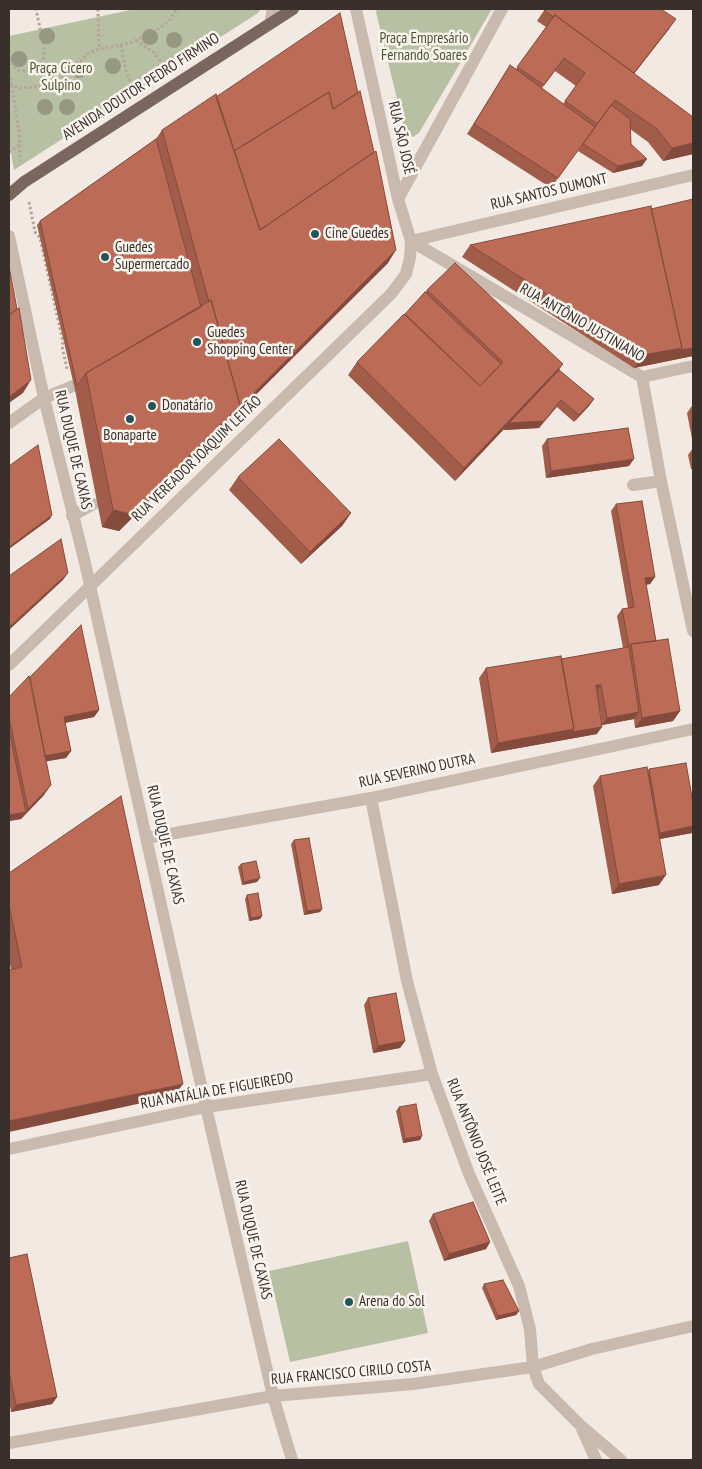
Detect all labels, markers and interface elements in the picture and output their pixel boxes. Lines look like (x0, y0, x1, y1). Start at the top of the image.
street label: AVENIDA DOUTOR PEDRO FIRMINO (59, 29, 223, 145)
park label: Praça Empresário Fernando Soares (380, 30, 468, 65)
park label: Praça Cícero Sulpino (30, 60, 92, 95)
street label: RUA SÃO JOSÉ (384, 100, 418, 176)
street label: RUA SANTOS DUMONT (489, 170, 609, 214)
place label: Cine Guedes (325, 225, 389, 243)
marker: Cine Guedes (309, 228, 321, 240)
place label: Guedes Supermercado (115, 239, 189, 274)
marker: Guedes Supermercado (99, 251, 111, 263)
street label: RUA ANTÔNIO JUSTINIANO (517, 280, 647, 366)
place label: Guedes Shopping Center (207, 324, 293, 359)
marker: Guedes Shopping Center (191, 336, 203, 348)
street label: RUA DUQUE DE CAXIAS (51, 389, 95, 511)
street label: RUA VEREADOR JOAQUIM LEITÃO (128, 392, 266, 526)
place label: Donatário (162, 397, 213, 415)
marker: Donatário (146, 400, 158, 412)
marker: Bonaparte (124, 413, 136, 425)
place label: Bonaparte (103, 427, 157, 445)
street label: RUA SEVERINO DUTRA (357, 750, 477, 792)
street label: RUA DUQUE DE CAXIAS (143, 784, 187, 906)
street label: RUA NATÁLIA DE FIGUEIREDO (139, 1069, 295, 1113)
street label: RUA ANTÔNIO JOSÉ LEITE (442, 1076, 510, 1208)
street label: RUA DUQUE DE CAXIAS (231, 1179, 275, 1301)
place label: Arena do Sol (359, 1293, 425, 1311)
marker: Arena do Sol (343, 1296, 355, 1308)
street label: RUA FRANCISCO CIRILO COSTA (270, 1357, 432, 1389)

